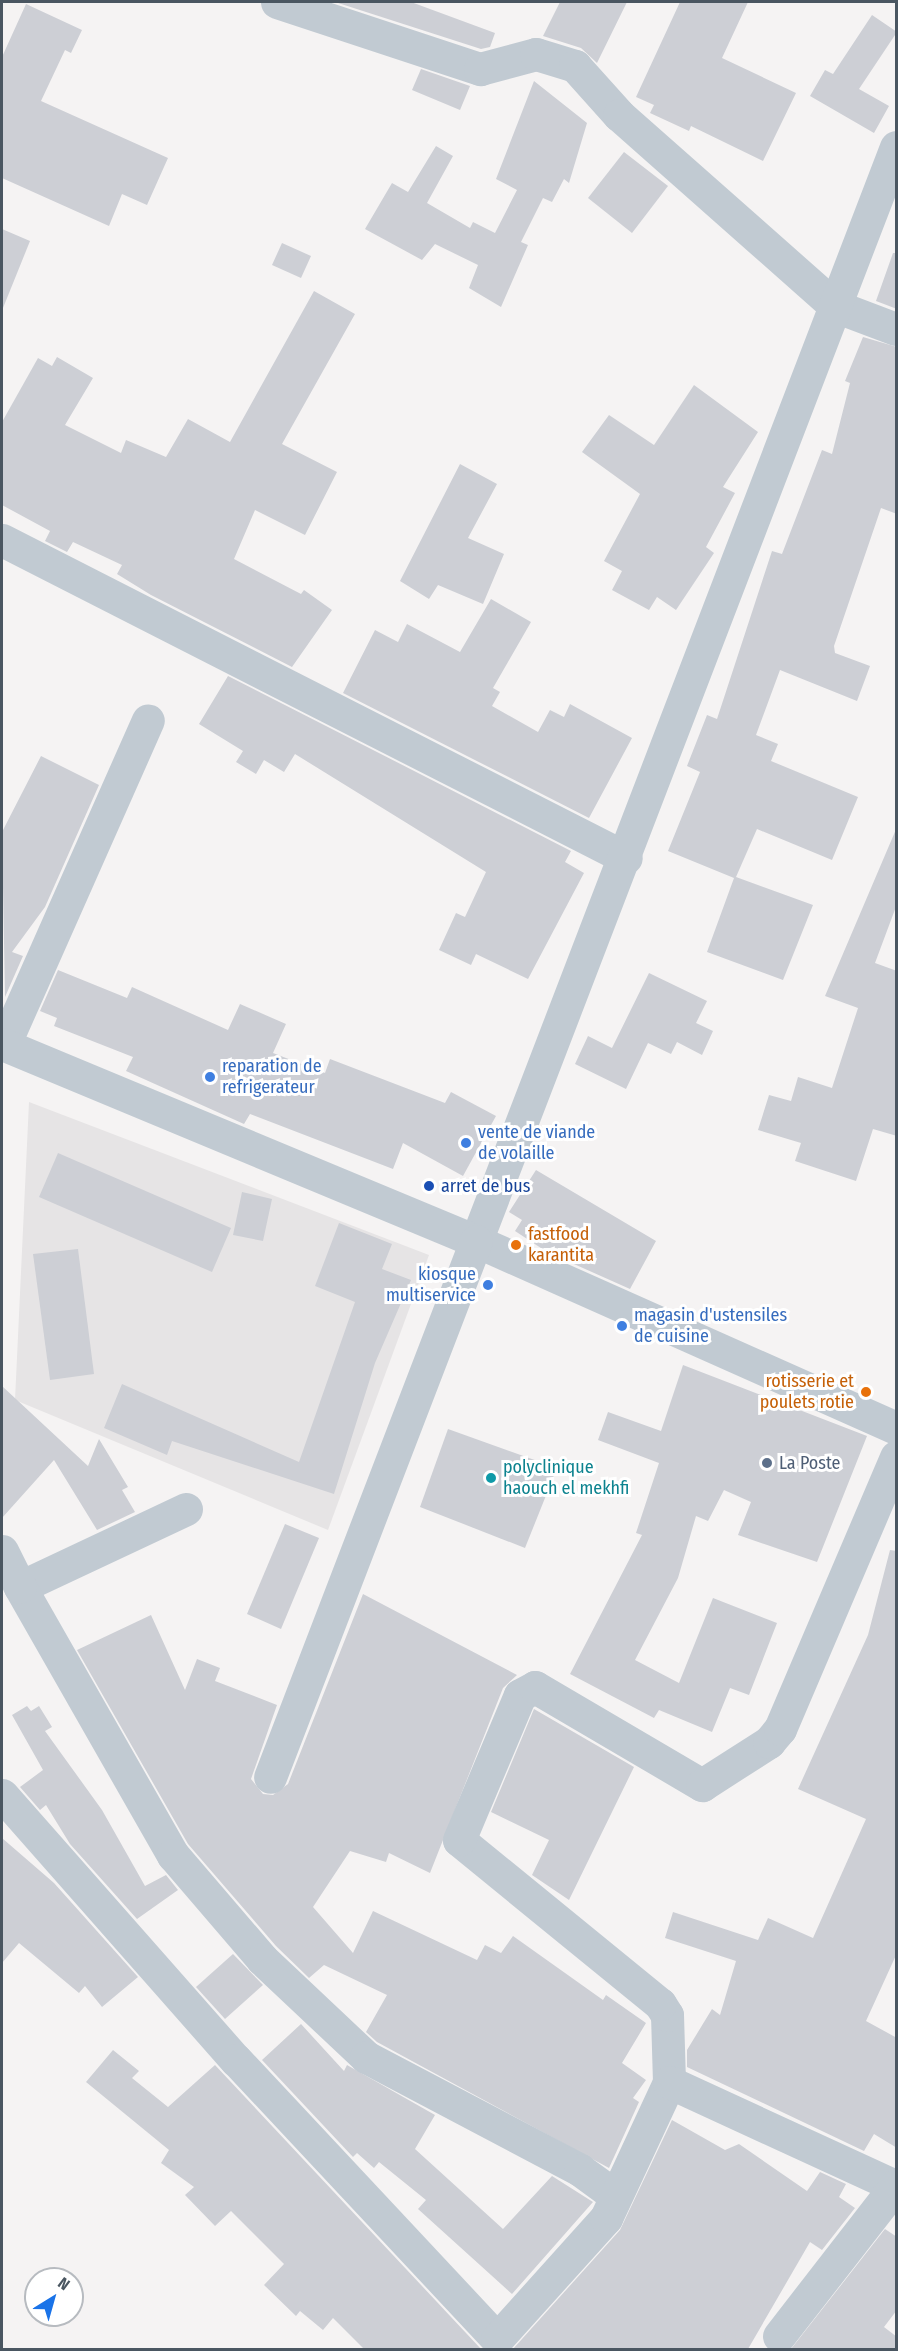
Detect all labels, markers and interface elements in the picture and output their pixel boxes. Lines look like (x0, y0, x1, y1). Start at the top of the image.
place label: reparation de refrigerateur (222, 1056, 322, 1098)
marker: reparation de refrigerateur (203, 1070, 217, 1084)
place label: vente de viande de volaille (478, 1122, 595, 1164)
marker: vente de viande de volaille (459, 1136, 473, 1150)
place label: arret de bus (441, 1175, 530, 1197)
marker: arret de bus (422, 1179, 436, 1193)
place label: fastfood karantita (528, 1224, 594, 1266)
marker: fastfood karantita (509, 1238, 523, 1252)
place label: kiosque multiservice (386, 1264, 476, 1306)
marker: kiosque multiservice (481, 1278, 495, 1292)
place label: magasin d'ustensiles de cuisine (634, 1305, 787, 1348)
marker: magasin d'ustensiles de cuisine (615, 1319, 629, 1333)
place label: rotisserie et poulets rotie (760, 1371, 854, 1414)
marker: rotisserie et poulets rotie (859, 1385, 873, 1399)
place label: La Poste (779, 1452, 840, 1474)
marker: La Poste (760, 1456, 774, 1470)
place label: polyclinique haouch el mekhfi (503, 1457, 630, 1500)
marker: polyclinique haouch el mekhfi (484, 1471, 498, 1485)
north arrow (24, 2267, 84, 2327)
text: N (54, 2273, 73, 2294)

